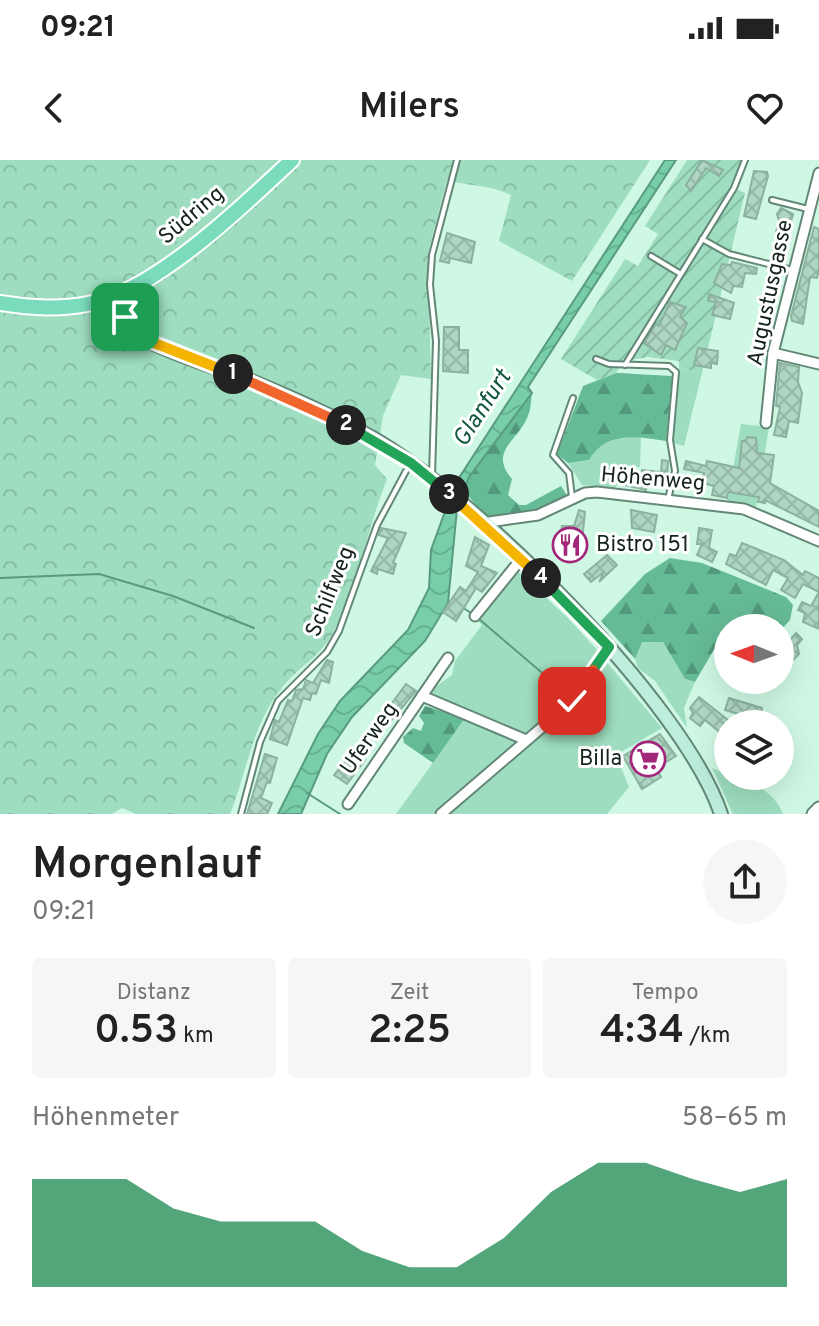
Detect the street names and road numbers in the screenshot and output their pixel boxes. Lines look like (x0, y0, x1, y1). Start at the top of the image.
street label: Südring (154, 181, 230, 251)
street label: Augustusgasse (742, 218, 800, 368)
street label: Höhenweg (600, 462, 706, 498)
street label: Schilfweg (301, 543, 361, 641)
street label: Uferweg (335, 697, 405, 781)

